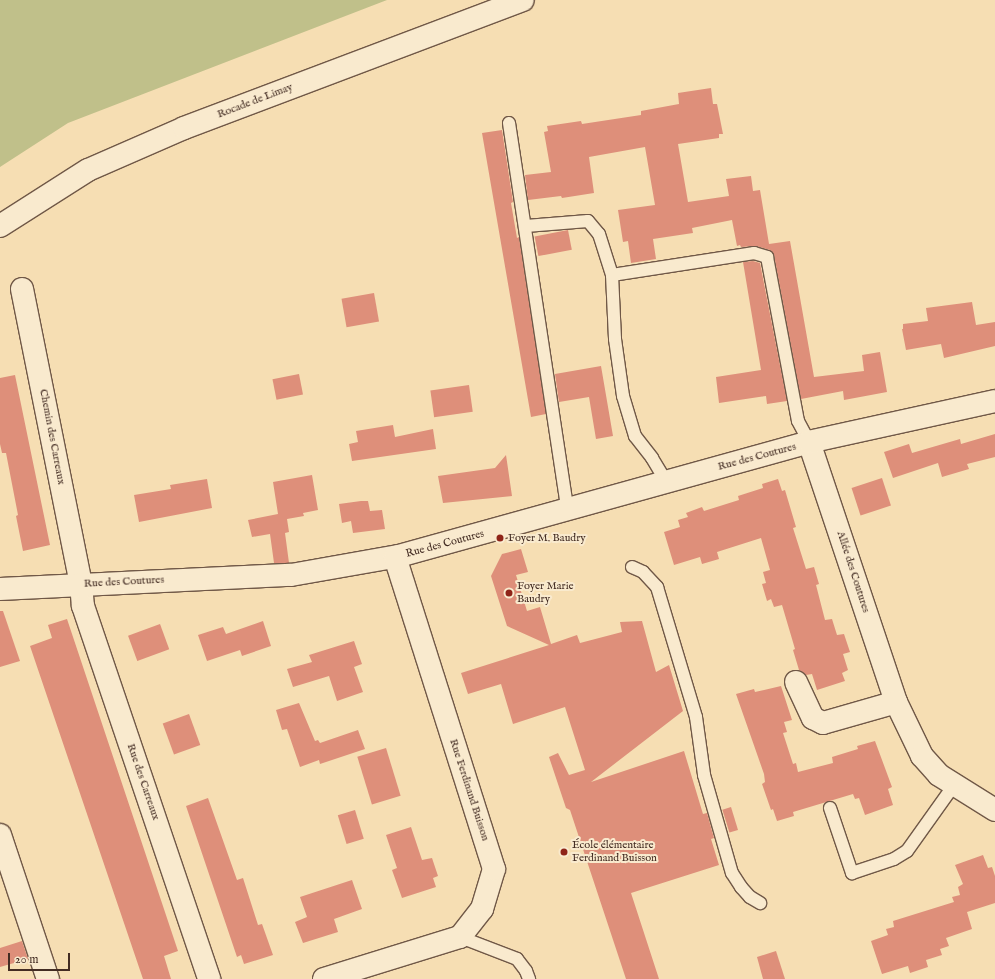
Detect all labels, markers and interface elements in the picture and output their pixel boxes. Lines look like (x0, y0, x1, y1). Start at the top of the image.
street label: Rocade de Limay (215, 81, 295, 121)
street label: Chemin des Carreaux (36, 388, 68, 486)
street label: Rue des Coutures (716, 440, 798, 474)
street label: Rue des Coutures (404, 527, 486, 561)
street label: Allée des Coutures (834, 530, 872, 614)
place label: Foyer M. Baudry (508, 531, 586, 545)
marker: Foyer M. Baudry (495, 533, 505, 543)
street label: Rue des Coutures (83, 573, 165, 591)
place label: Foyer Marie Baudry (517, 580, 574, 606)
marker: Foyer Marie Baudry (504, 588, 514, 598)
street label: Rue Ferdinand Buisson (446, 737, 492, 843)
street label: Rue des Carreaux (124, 742, 162, 822)
place label: École élémentaire Ferdinand Buisson (572, 839, 657, 865)
marker: École élémentaire Ferdinand Buisson (559, 847, 569, 857)
scale bar (10, 945, 72, 971)
text: 20 m (15, 952, 38, 967)

